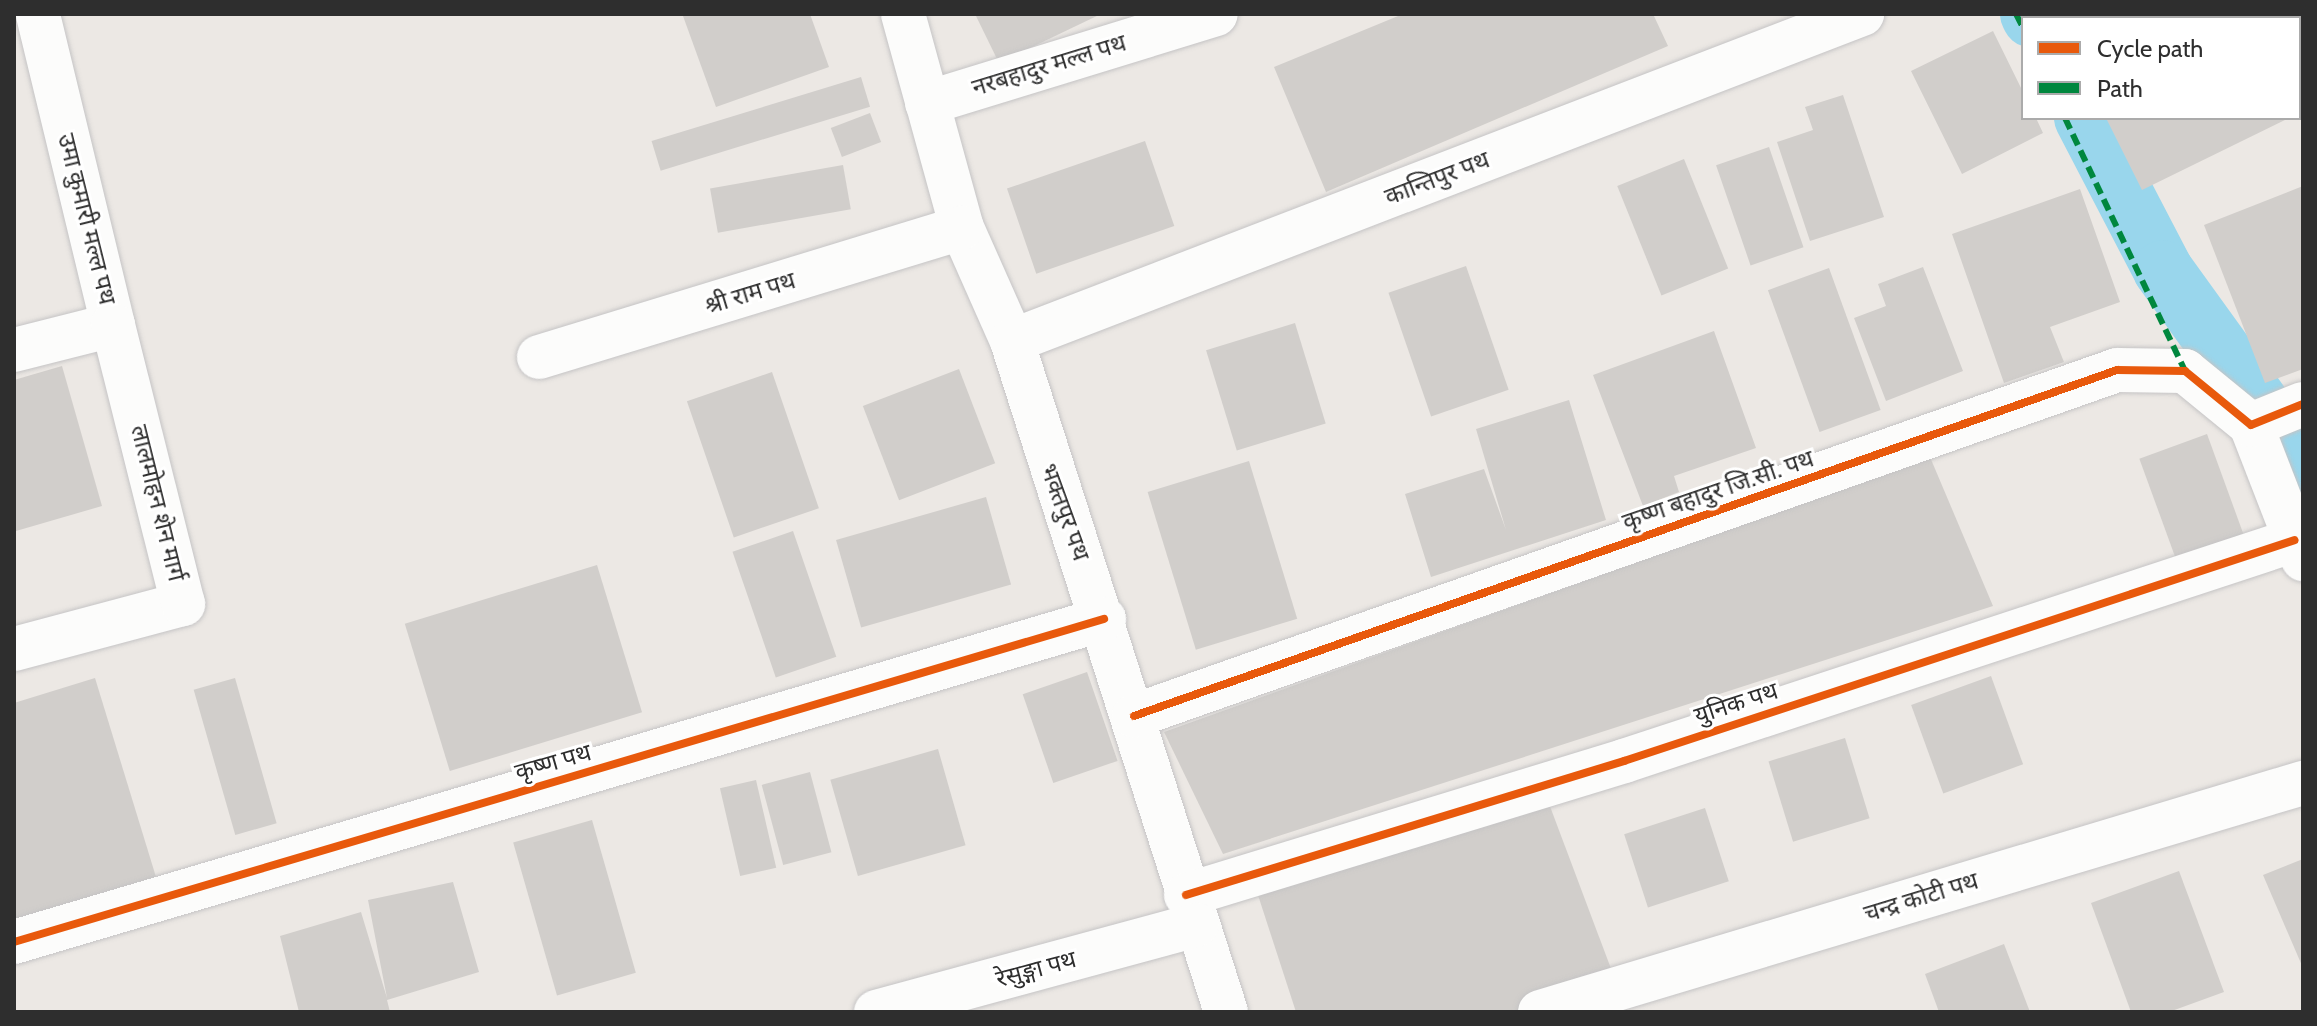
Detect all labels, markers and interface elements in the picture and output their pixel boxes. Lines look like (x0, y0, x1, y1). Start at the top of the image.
legend (2021, 16, 2301, 120)
street label: नरबहादुर मल्ल पथ (968, 28, 1130, 102)
text: Cycle path (2097, 34, 2203, 63)
text: Path (2097, 74, 2143, 103)
street label: उमा कुमारी मल्ल पथ (52, 130, 122, 308)
street label: कान्तिपुर पथ (1381, 145, 1493, 211)
street label: श्री राम पथ (701, 266, 799, 320)
street label: लालमोहन शेन मार्ग (125, 422, 191, 584)
street label: कृष्ण बहादुर जि.सी. पथ (1619, 444, 1817, 536)
street label: भक्तपुर पथ (1034, 460, 1096, 564)
street label: युनिक पथ (1691, 676, 1781, 730)
street label: कृष्ण पथ (512, 737, 594, 787)
street label: चन्द्र कोटी पथ (1860, 866, 1982, 928)
street label: रेसुङ्गा पथ (993, 945, 1079, 993)

